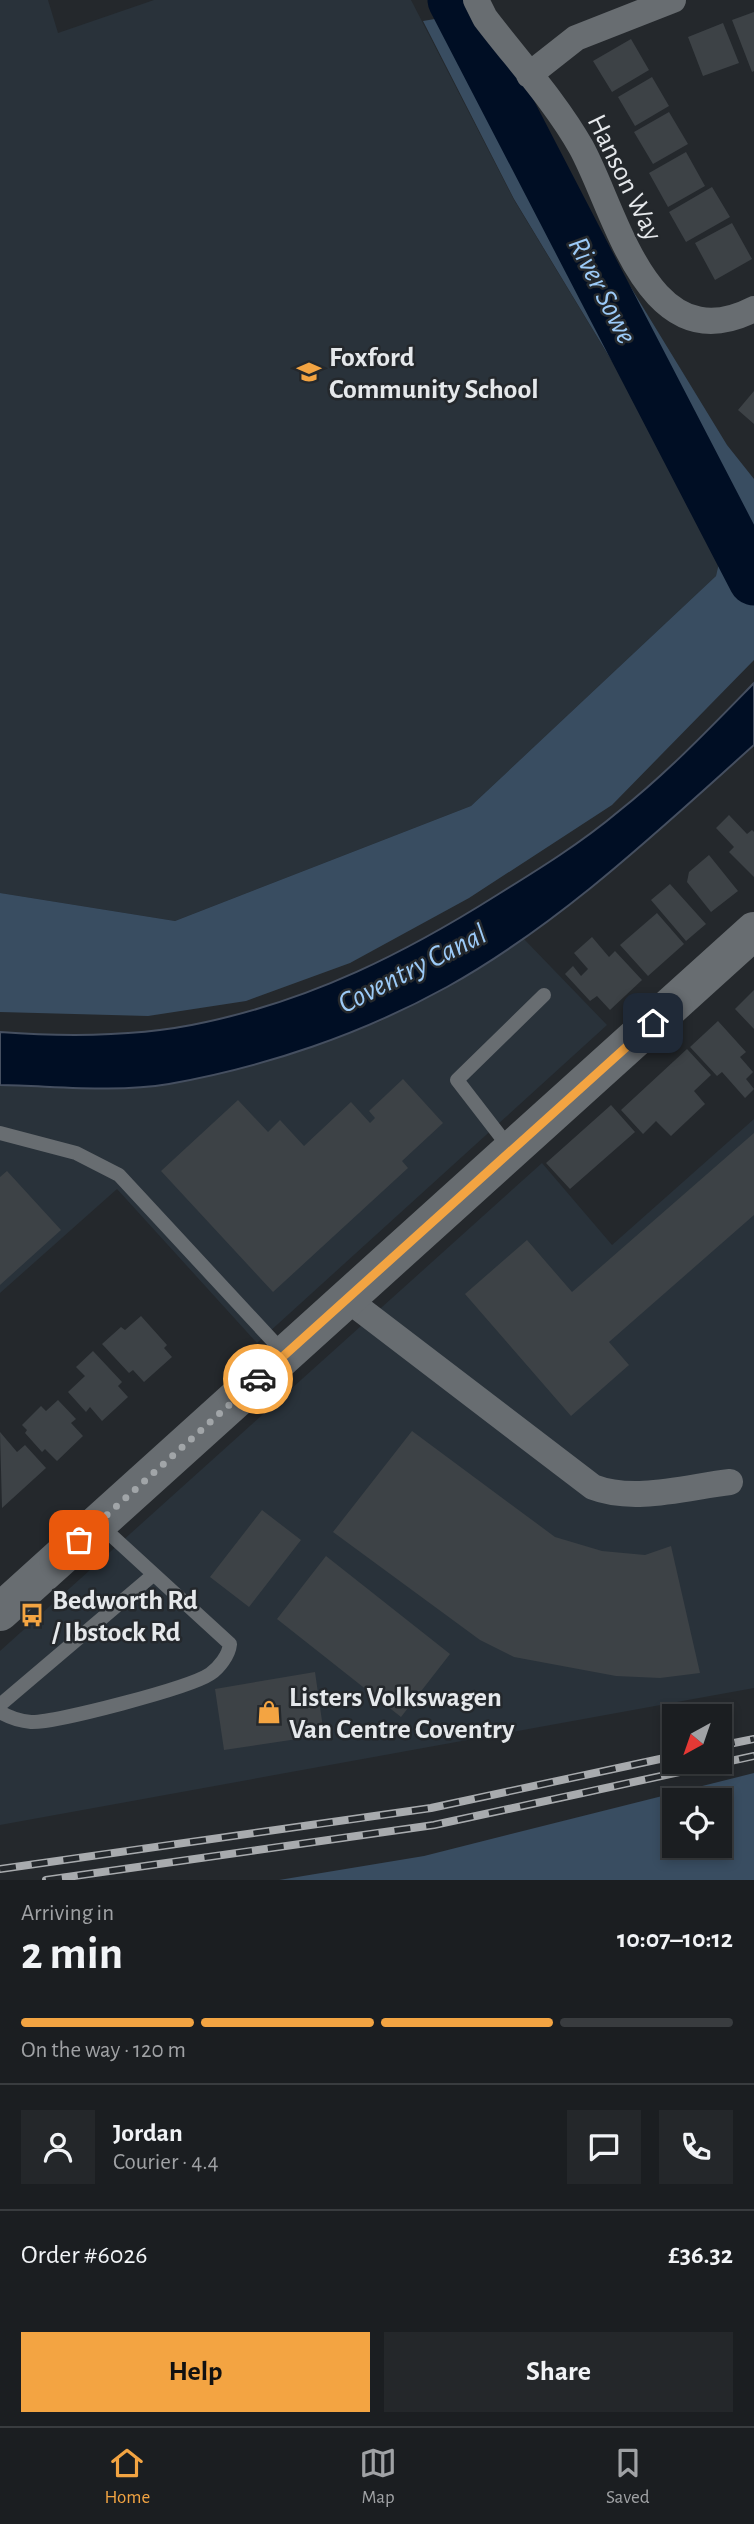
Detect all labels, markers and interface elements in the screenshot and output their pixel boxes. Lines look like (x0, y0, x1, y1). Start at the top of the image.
street label: Hanson Way (582, 110, 667, 245)
water label: River Sowe (562, 232, 642, 349)
place label: Foxford Community School (329, 344, 539, 404)
school or university icon: Foxford Community School (295, 358, 323, 386)
water label: Coventry Canal (333, 919, 492, 1019)
pin (623, 993, 683, 1053)
icon: home (634, 1004, 672, 1042)
courier (223, 1344, 293, 1414)
icon: car (239, 1360, 277, 1398)
pin (49, 1510, 109, 1570)
icon: bag (60, 1521, 98, 1559)
place label: Bedworth Rd / Ibstock Rd (51, 1587, 198, 1647)
bus stop icon: Bedworth Rd / Ibstock Rd (18, 1601, 46, 1629)
place label: Listers Volkswagen Van Centre Coventry (289, 1684, 515, 1744)
shop icon: Listers Volkswagen Van Centre Coventry (255, 1698, 283, 1726)
north arrow (662, 1704, 732, 1774)
map controls (662, 1704, 732, 1858)
button: locate (662, 1788, 732, 1858)
text: Arriving in (21, 1902, 114, 1925)
text: 10:07–10:12 (617, 1926, 733, 1952)
text: 2 min (21, 1931, 123, 1977)
text: On the way · 120 m (21, 2039, 186, 2062)
button: person (21, 2110, 95, 2184)
button: chat (567, 2110, 641, 2184)
button: phone (659, 2110, 733, 2184)
text: Jordan (113, 2120, 183, 2146)
text: Courier · 4.4 (113, 2151, 219, 2174)
text: Order #6026 (21, 2242, 147, 2268)
text: £36.32 (668, 2242, 733, 2268)
button: Help (21, 2332, 370, 2412)
button: Share (384, 2332, 733, 2412)
tab: Home (104, 2444, 150, 2509)
tab: Map (359, 2444, 397, 2509)
tab: Saved (606, 2444, 650, 2509)

